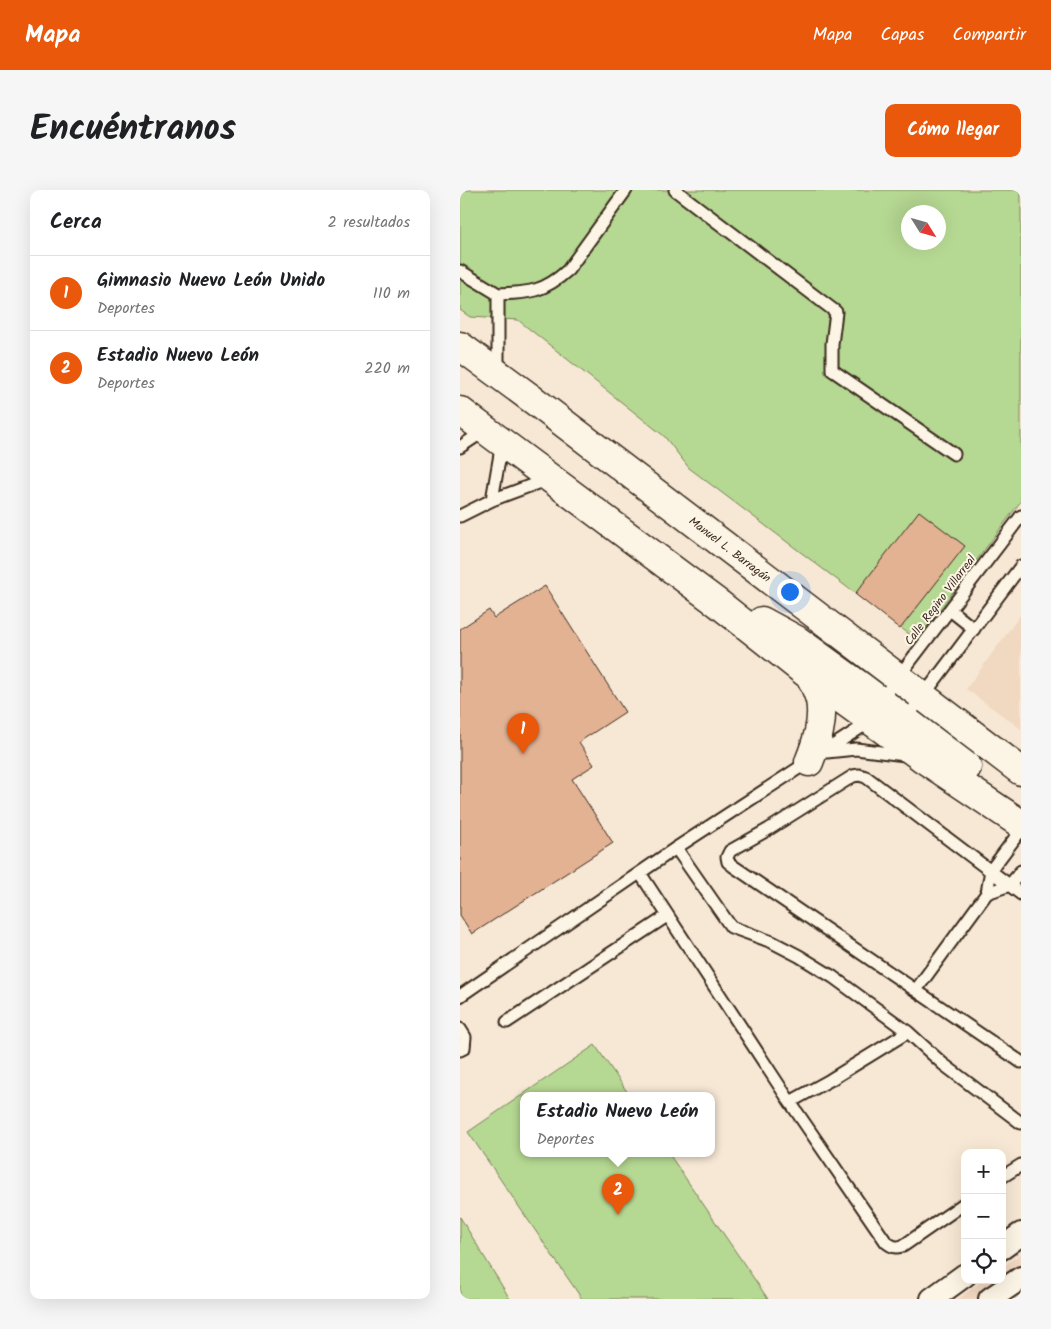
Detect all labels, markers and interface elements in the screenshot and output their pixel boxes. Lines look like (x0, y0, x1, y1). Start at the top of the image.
text: Mapa (25, 16, 81, 55)
text: Mapa (813, 21, 853, 50)
text: Capas (881, 21, 925, 50)
text: Compartir (953, 21, 1026, 50)
text: Encuéntranos (30, 102, 236, 158)
button: Cómo llegar (885, 104, 1021, 157)
north arrow (901, 205, 946, 250)
text: Cerca (50, 206, 102, 239)
text: 2 resultados (328, 210, 410, 235)
text: Gimnasio Nuevo León Unido (97, 266, 325, 296)
text: 1 (64, 281, 68, 306)
text: 110 m (373, 281, 410, 306)
text: Deportes (97, 296, 155, 321)
text: Estadio Nuevo León (97, 341, 259, 371)
text: 2 (61, 356, 71, 381)
text: 220 m (364, 356, 410, 381)
text: Deportes (97, 371, 155, 396)
street label: Manuel L. Barragán (684, 512, 775, 588)
street label: Calle Regino Villarreal (900, 551, 981, 650)
your location (777, 579, 803, 605)
pin: 1 (507, 713, 539, 754)
popup (520, 1092, 715, 1157)
text: Estadio Nuevo León (536, 1097, 699, 1127)
text: Deportes (536, 1127, 594, 1152)
map controls (961, 1149, 1006, 1284)
button: + (961, 1149, 1006, 1194)
pin: 2 (602, 1174, 634, 1215)
button: − (961, 1194, 1006, 1239)
button: locate (961, 1239, 1006, 1284)

